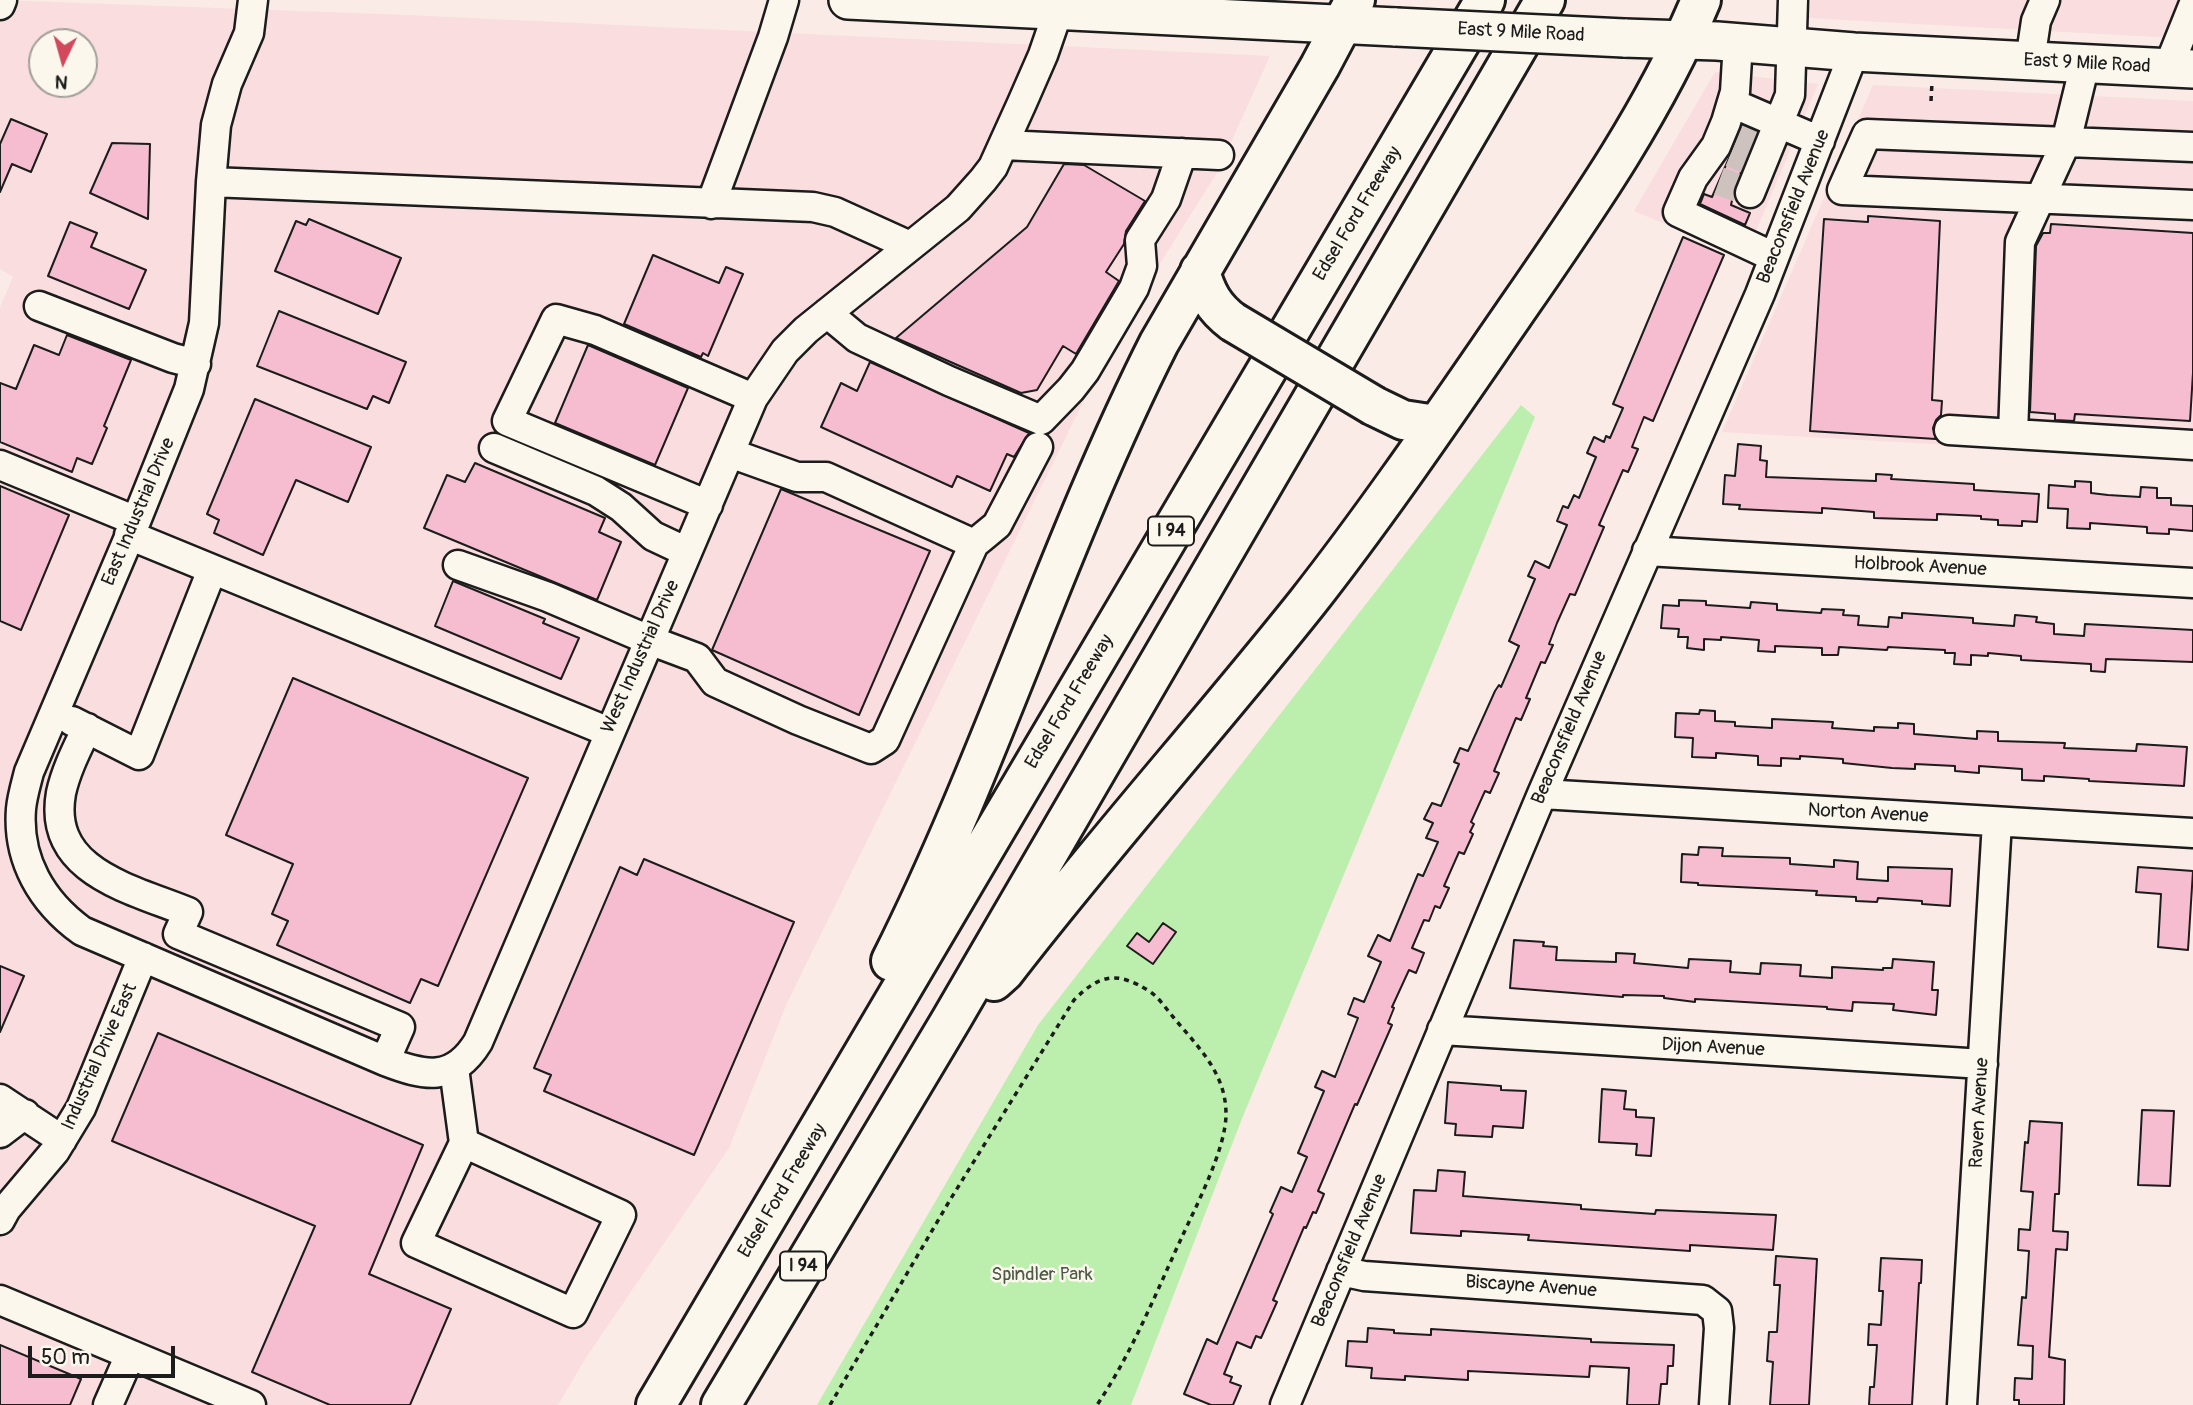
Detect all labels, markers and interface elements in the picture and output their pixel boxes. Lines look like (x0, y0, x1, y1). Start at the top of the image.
street label: East 9 Mile Road (1457, 18, 1585, 48)
north arrow (28, 28, 98, 98)
street label: East 9 Mile Road (2023, 49, 2151, 79)
text: N (54, 69, 69, 94)
street label: Beaconsfield Avenue (1753, 127, 1835, 287)
street label: Edsel Ford Freeway (1309, 143, 1407, 285)
street label: East Industrial Drive (98, 435, 180, 589)
road number: I 94 (1148, 516, 1194, 546)
street label: Holbrook Avenue (1853, 552, 1987, 582)
street label: West Industrial Drive (597, 577, 685, 737)
street label: Edsel Ford Freeway (1021, 631, 1119, 773)
street label: Beaconsfield Avenue (1527, 648, 1613, 808)
street label: Norton Avenue (1807, 799, 1929, 829)
street label: Industrial Drive East (57, 980, 143, 1134)
street label: Dijon Avenue (1661, 1034, 1765, 1062)
street label: Raven Avenue (1966, 1057, 1994, 1169)
street label: Edsel Ford Freeway (734, 1120, 832, 1262)
street label: Beaconsfield Avenue (1307, 1171, 1393, 1331)
road number: I 94 (780, 1252, 826, 1280)
park label: Spindler Park (991, 1264, 1093, 1286)
street label: Biscayne Avenue (1464, 1271, 1598, 1303)
scale bar (32, 1332, 178, 1376)
text: 50 m (41, 1344, 90, 1371)

